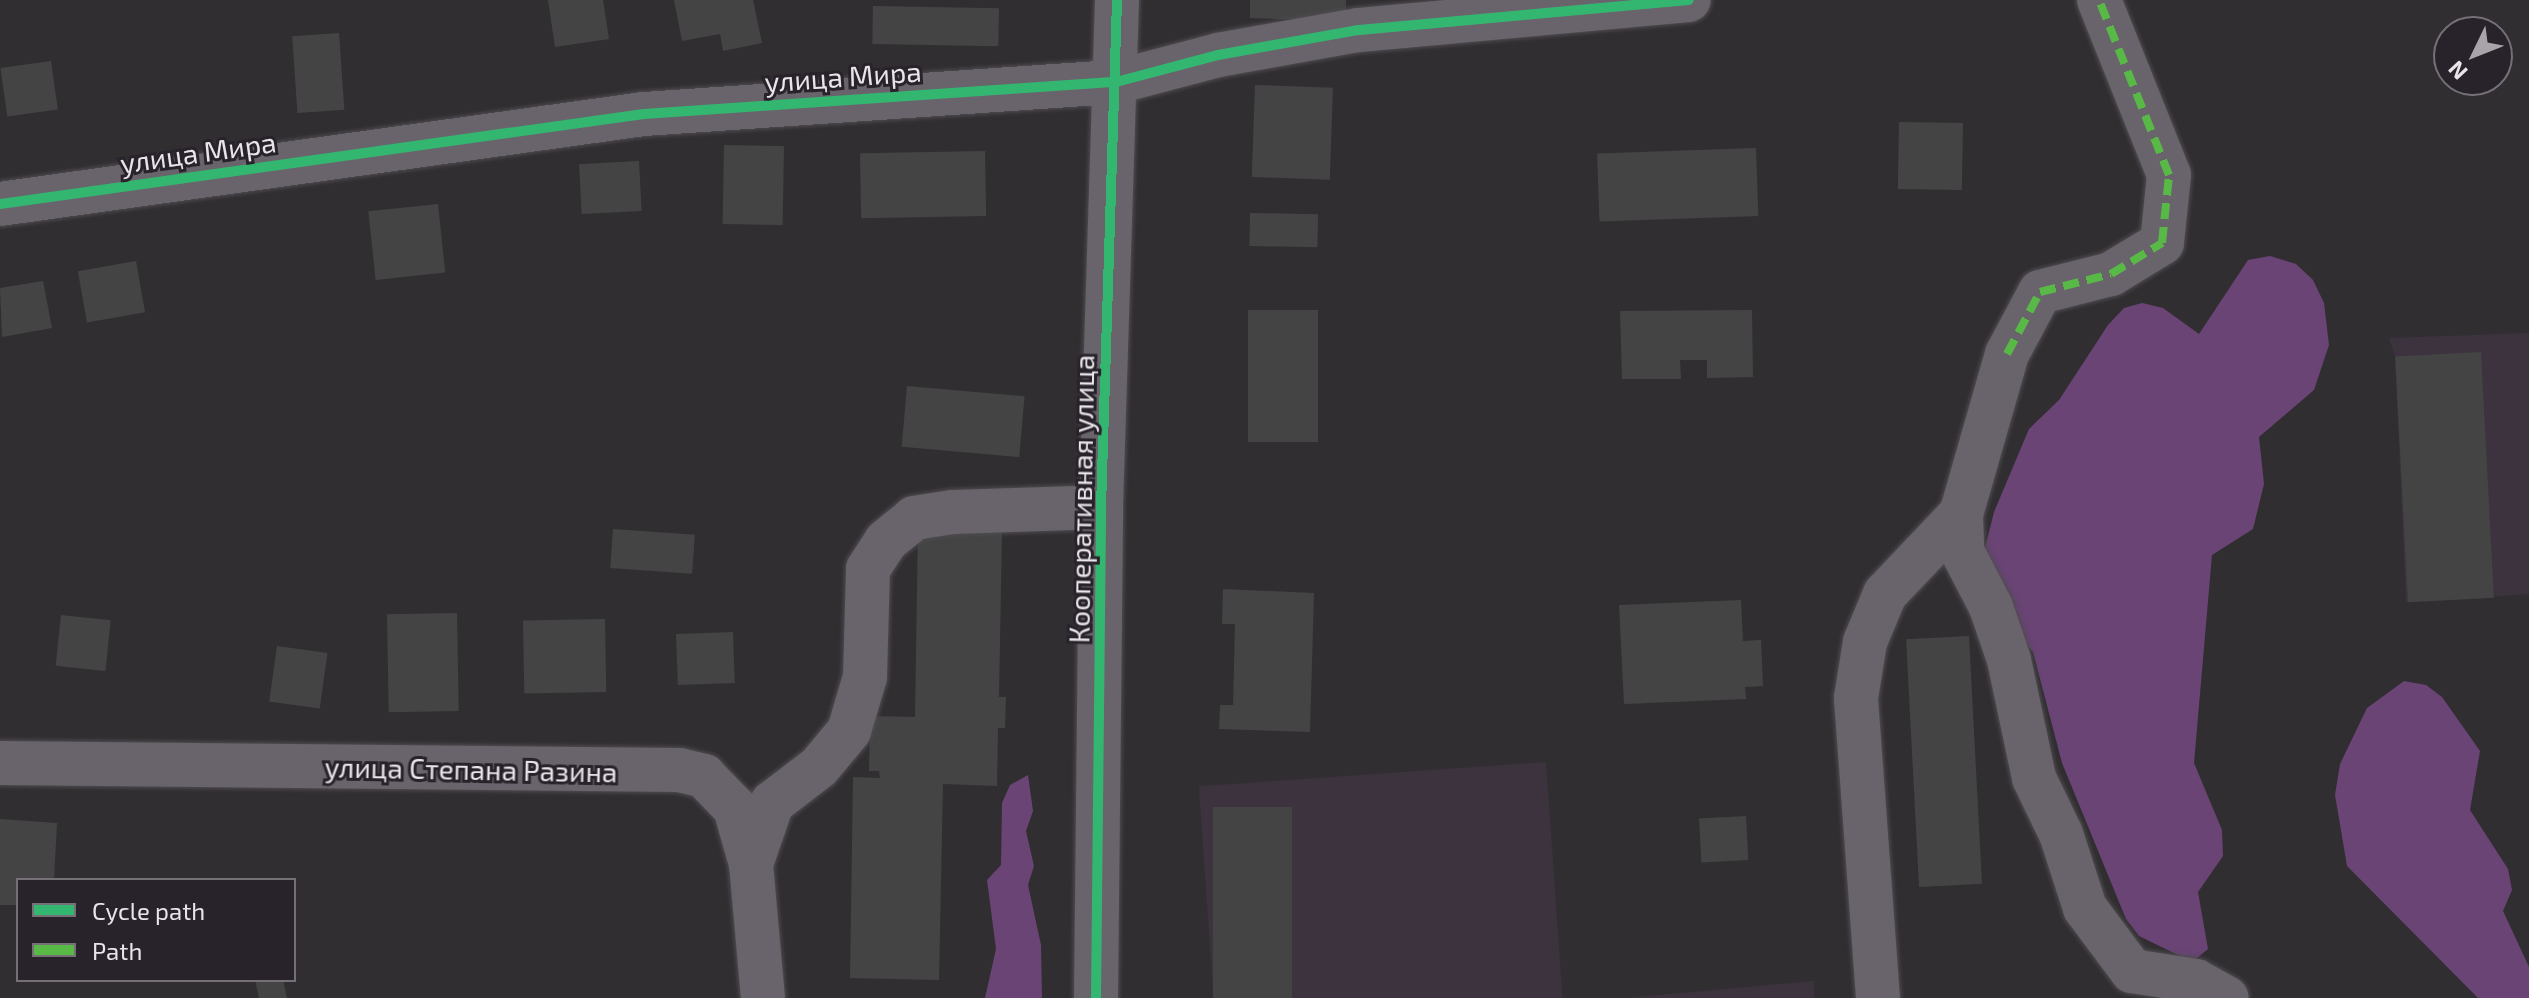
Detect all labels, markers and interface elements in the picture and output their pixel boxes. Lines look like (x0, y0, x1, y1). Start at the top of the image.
north arrow (2433, 16, 2513, 96)
street label: улица Мира (763, 54, 923, 98)
text: N (2442, 56, 2472, 86)
street label: улица Мира (118, 124, 278, 180)
street label: Кооперативная улица (1062, 354, 1100, 644)
street label: улица Степана Разина (324, 750, 618, 788)
legend (16, 878, 296, 982)
text: Cycle path (92, 896, 205, 925)
text: Path (92, 936, 142, 965)

